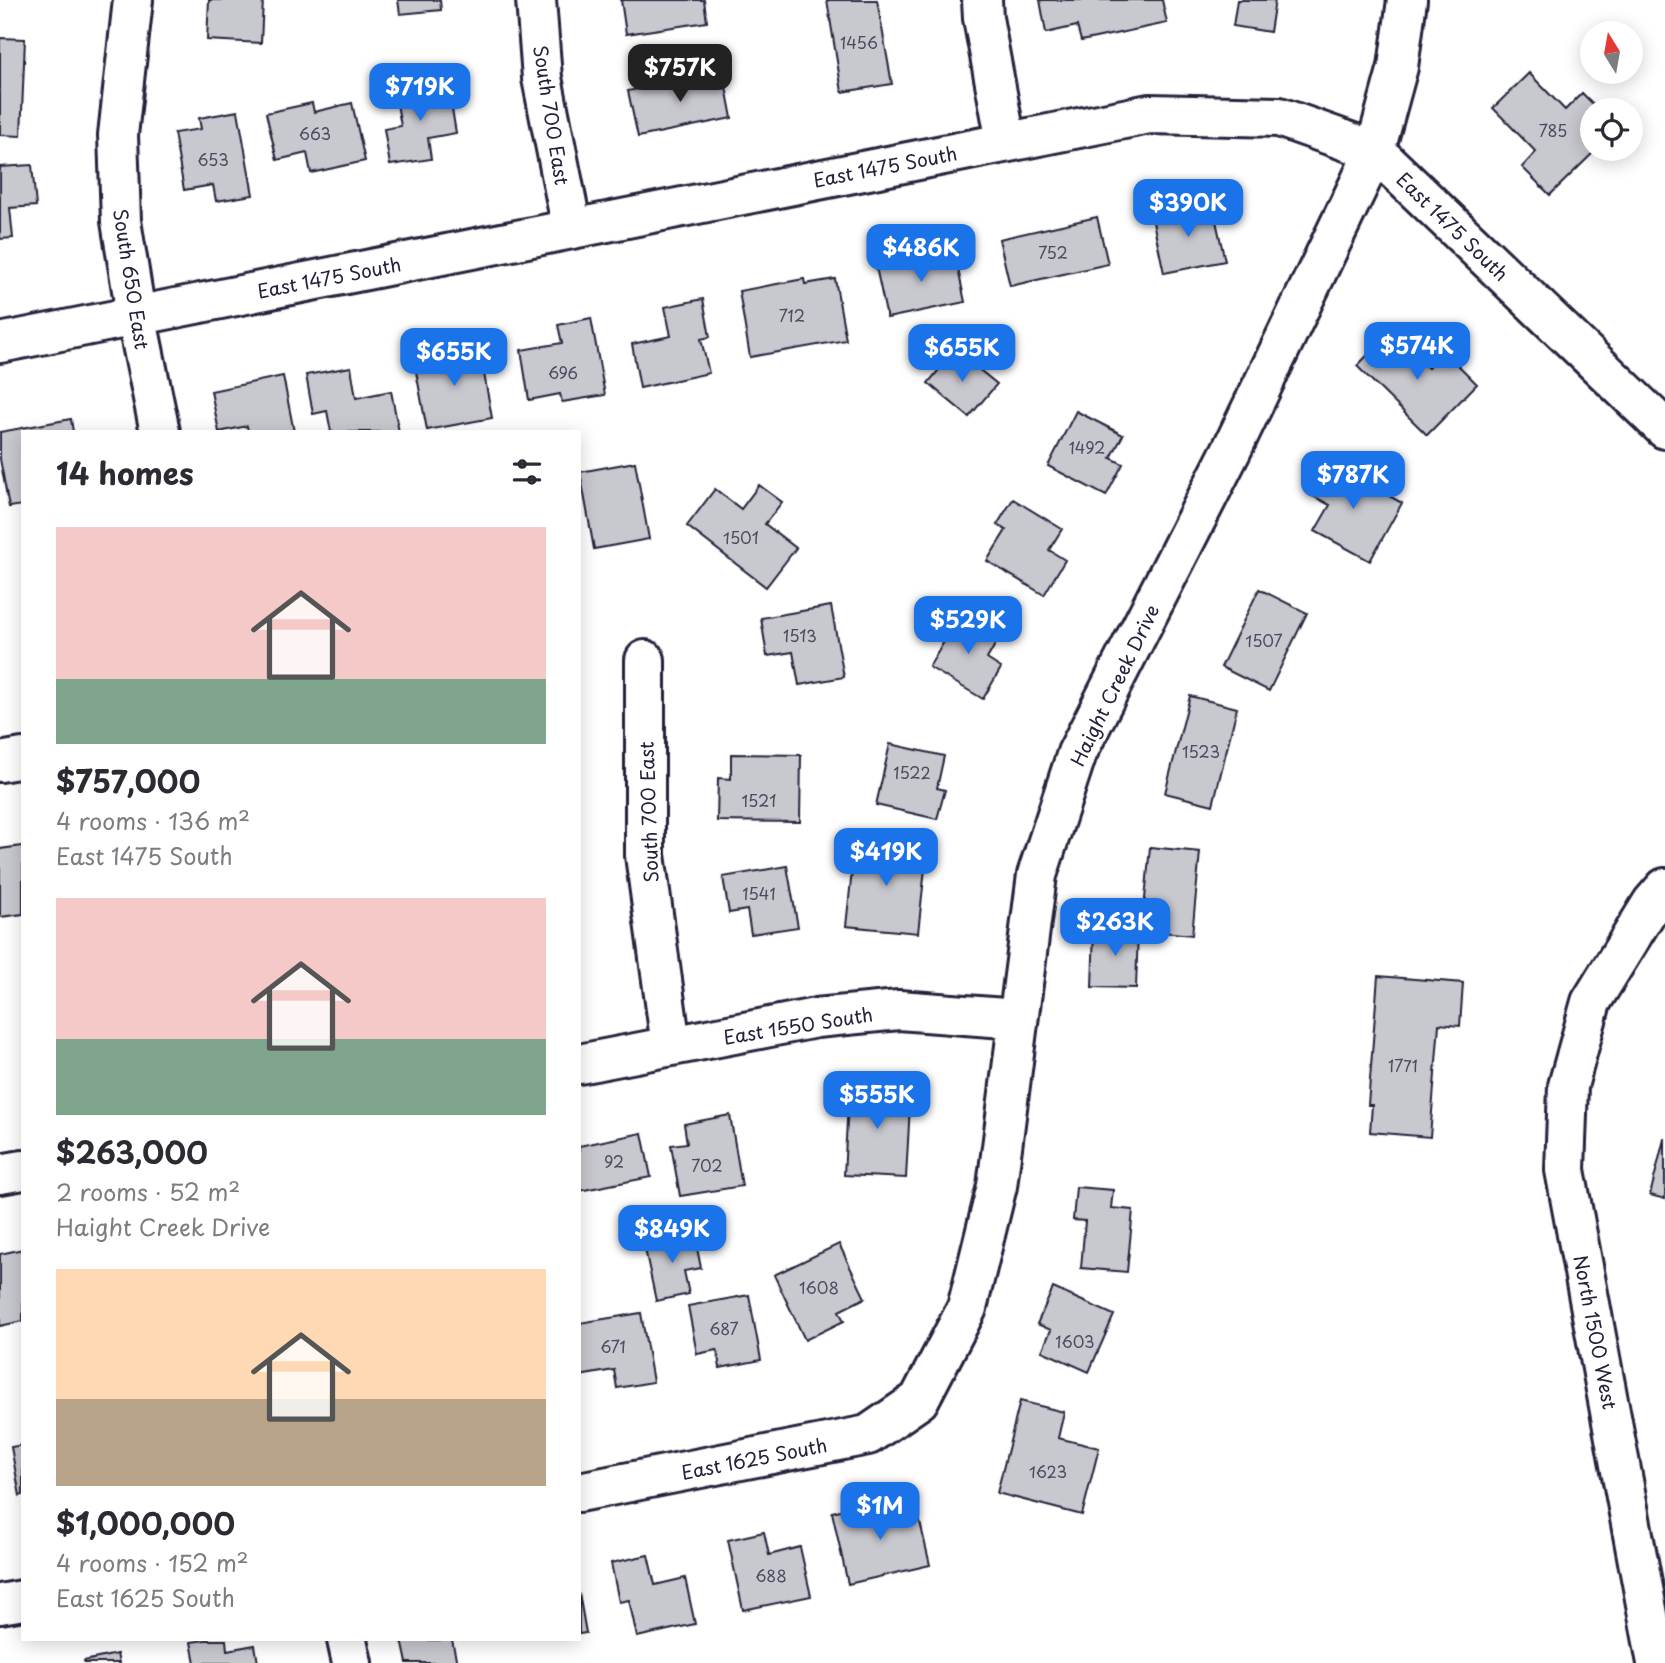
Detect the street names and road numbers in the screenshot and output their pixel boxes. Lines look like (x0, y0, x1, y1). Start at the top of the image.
street label: South 700 East (527, 43, 577, 187)
street label: East 1475 South (811, 138, 959, 194)
street label: East 1475 South (1391, 165, 1515, 287)
street label: South 650 East (107, 207, 157, 352)
street label: East 1475 South (255, 249, 403, 305)
street label: Haight Creek Drive (1063, 599, 1165, 771)
street label: South 700 East (632, 741, 664, 883)
street label: East 1550 South (721, 999, 875, 1051)
street label: North 1500 West (1567, 1252, 1625, 1412)
street label: East 1625 South (679, 1430, 829, 1486)

